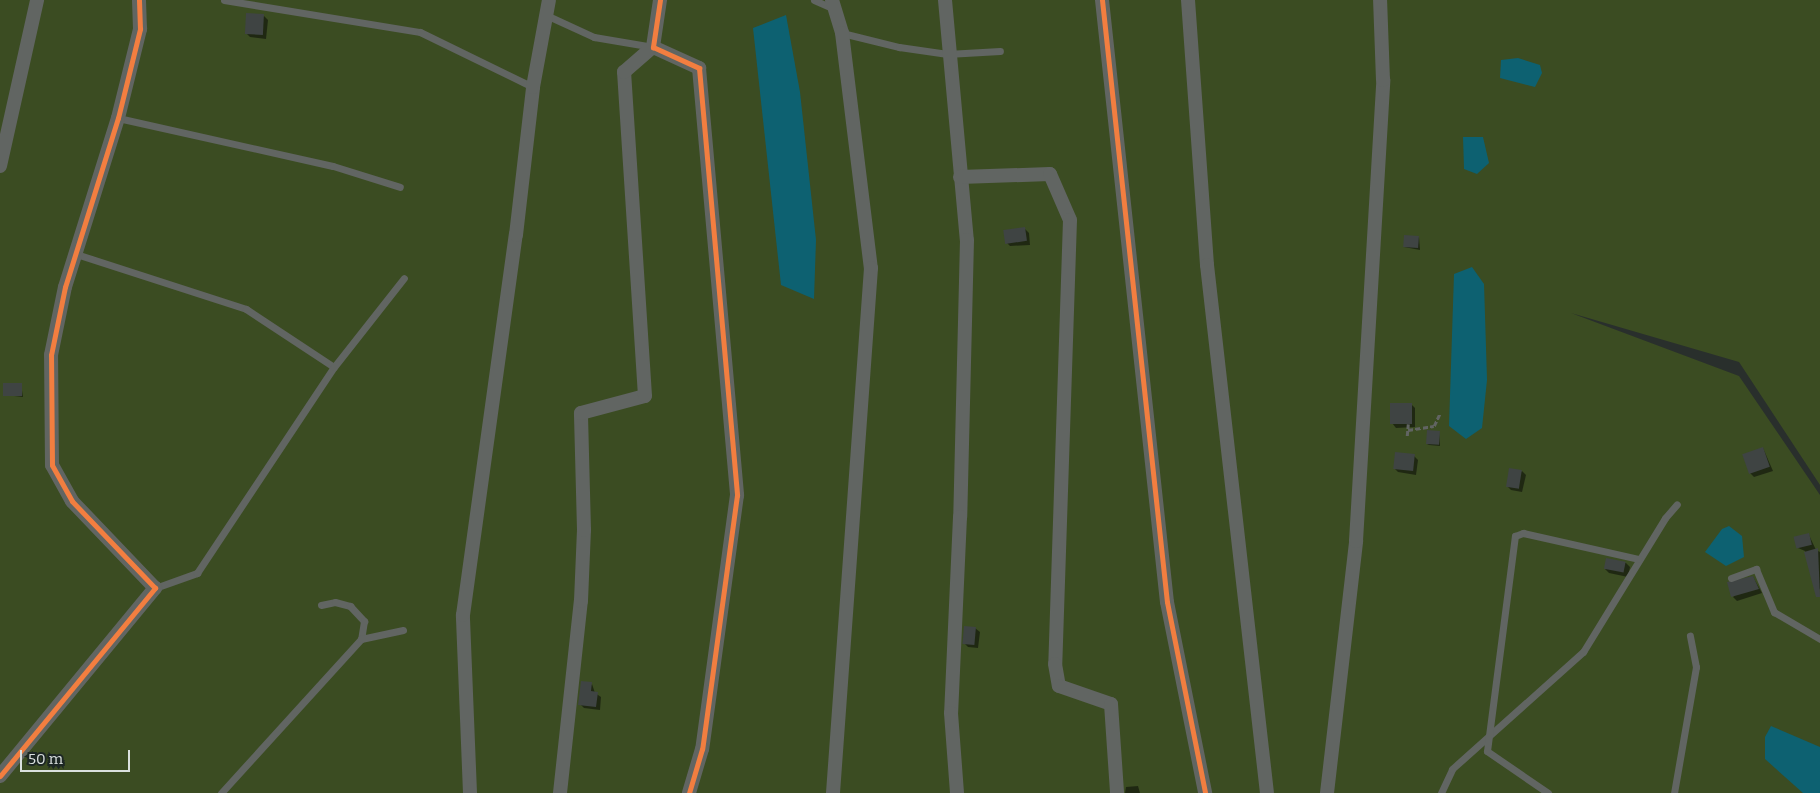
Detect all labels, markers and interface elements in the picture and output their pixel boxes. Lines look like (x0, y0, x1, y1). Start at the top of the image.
scale bar (22, 740, 132, 772)
text: 50 m (28, 750, 63, 768)

